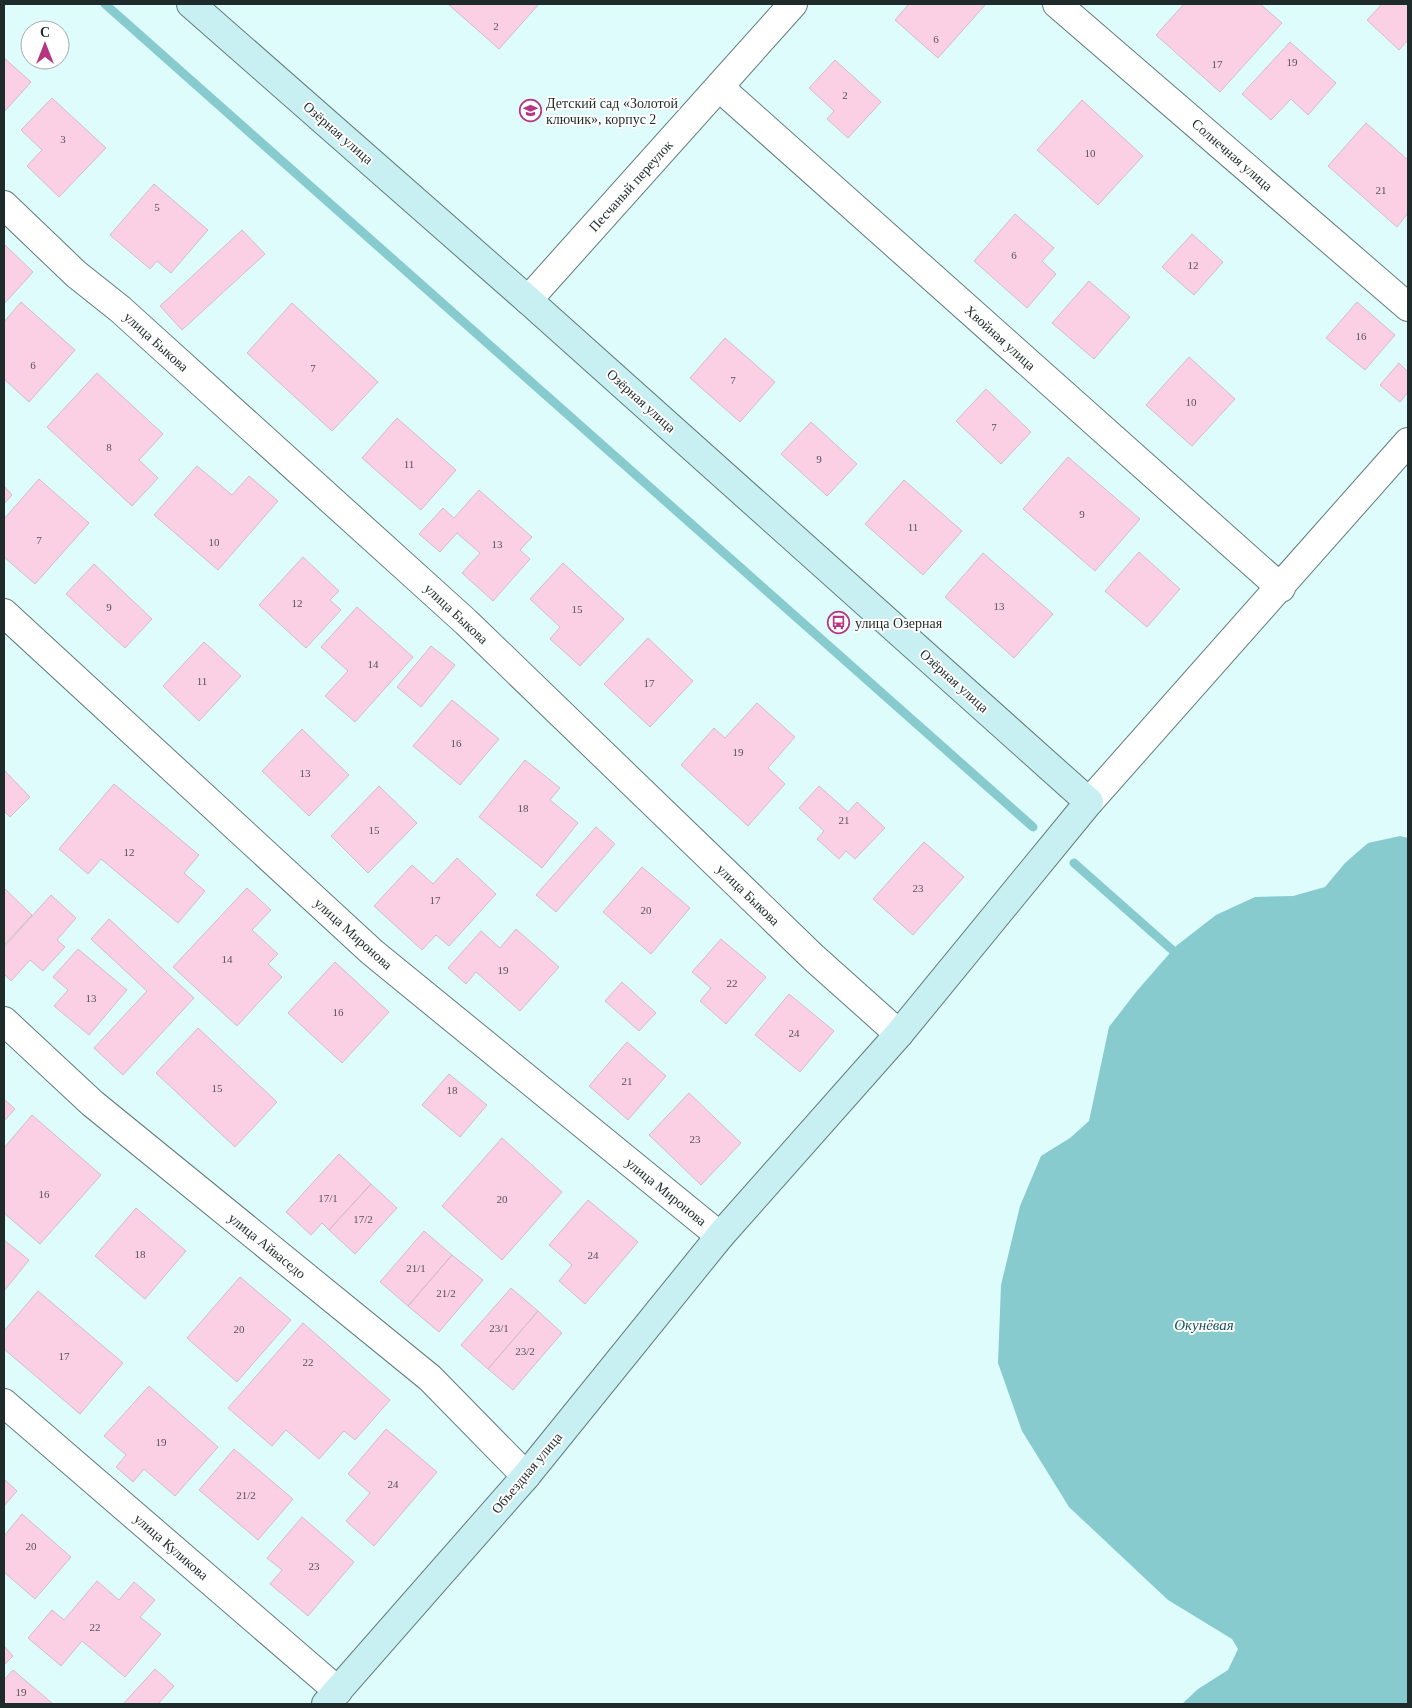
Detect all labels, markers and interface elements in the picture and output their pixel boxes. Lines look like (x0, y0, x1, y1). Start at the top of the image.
north arrow (20, 20, 70, 70)
house number: 2 (493, 20, 499, 32)
text: С (40, 25, 50, 40)
house number: 6 (933, 33, 939, 45)
house number: 19 (1287, 56, 1298, 68)
house number: 17 (1212, 58, 1223, 70)
house number: 2 (842, 89, 848, 101)
place label: Детский сад «Золотой ключик», корпус 2 (546, 96, 679, 127)
street label: Озёрная улица (300, 99, 376, 168)
school or university icon: Детский сад «Золотой ключик», корпус 2 (518, 99, 542, 123)
street label: Солнечная улица (1189, 116, 1276, 195)
house number: 3 (60, 133, 66, 145)
street label: Песчаный переулок (586, 137, 676, 235)
house number: 10 (1085, 147, 1096, 159)
house number: 21 (1376, 184, 1387, 196)
house number: 5 (154, 201, 160, 213)
house number: 6 (1011, 249, 1017, 261)
house number: 12 (1188, 259, 1199, 271)
street label: Хвойная улица (962, 303, 1039, 374)
street label: улица Быкова (121, 309, 192, 375)
house number: 16 (1356, 330, 1367, 342)
house number: 6 (30, 359, 36, 371)
house number: 7 (310, 362, 316, 374)
street label: Озёрная улица (604, 366, 679, 436)
house number: 7 (730, 374, 736, 386)
house number: 10 (1186, 396, 1197, 408)
house number: 7 (991, 421, 997, 433)
house number: 8 (106, 441, 112, 453)
house number: 9 (816, 453, 822, 465)
house number: 11 (404, 458, 414, 470)
house number: 9 (1079, 508, 1085, 520)
house number: 11 (908, 521, 918, 533)
house number: 7 (36, 534, 42, 546)
house number: 10 (209, 536, 220, 548)
house number: 13 (492, 538, 503, 550)
street label: улица Быкова (421, 581, 491, 648)
house number: 12 (292, 597, 303, 609)
house number: 13 (994, 600, 1005, 612)
house number: 9 (106, 601, 112, 613)
house number: 15 (572, 603, 583, 615)
bus stop icon: улица Озерная (827, 611, 851, 635)
place label: улица Озерная (855, 616, 943, 631)
street label: Озёрная улица (917, 646, 992, 716)
house number: 14 (368, 658, 379, 670)
house number: 11 (197, 675, 207, 687)
house number: 17 (644, 677, 655, 689)
house number: 16 (451, 737, 462, 749)
house number: 19 (733, 746, 744, 758)
house number: 13 (300, 767, 311, 779)
house number: 18 (518, 802, 529, 814)
house number: 21 (839, 814, 850, 826)
house number: 15 (369, 824, 380, 836)
house number: 12 (124, 846, 135, 858)
street label: улица Быкова (714, 861, 783, 929)
house number: 23 (913, 882, 924, 894)
house number: 17 (430, 894, 441, 906)
street label: улица Миронова (311, 895, 395, 973)
house number: 20 (641, 904, 652, 916)
house number: 14 (222, 953, 233, 965)
house number: 19 (498, 964, 509, 976)
house number: 22 (727, 977, 738, 989)
house number: 13 (86, 992, 97, 1004)
house number: 16 (333, 1006, 344, 1018)
house number: 24 (789, 1027, 800, 1039)
house number: 21 (622, 1075, 633, 1087)
house number: 15 (212, 1082, 223, 1094)
house number: 18 (447, 1084, 458, 1096)
house number: 23 (690, 1133, 701, 1145)
street label: улица Миронова (623, 1155, 710, 1230)
house number: 16 (39, 1188, 50, 1200)
house number: 17/1 (318, 1192, 338, 1204)
house number: 20 (497, 1193, 508, 1205)
street label: улица Айваседо (225, 1210, 309, 1282)
house number: 17/2 (353, 1213, 373, 1225)
house number: 18 (135, 1248, 146, 1260)
house number: 24 (588, 1249, 599, 1261)
house number: 21/1 (406, 1262, 426, 1274)
house number: 21/2 (436, 1287, 456, 1299)
water label: Окунёвая (1174, 1317, 1234, 1333)
house number: 23/1 (489, 1322, 509, 1334)
house number: 20 (234, 1323, 245, 1335)
house number: 23/2 (515, 1345, 535, 1357)
house number: 17 (59, 1350, 70, 1362)
house number: 22 (303, 1356, 314, 1368)
street label: Объездная улица (489, 1429, 566, 1517)
house number: 19 (156, 1436, 167, 1448)
house number: 24 (388, 1478, 399, 1490)
house number: 21/2 (236, 1489, 256, 1501)
street label: улица Куликова (131, 1511, 212, 1584)
house number: 20 (26, 1540, 37, 1552)
house number: 23 (309, 1560, 320, 1572)
house number: 22 (90, 1621, 101, 1633)
house number: 19 (16, 1686, 27, 1698)

